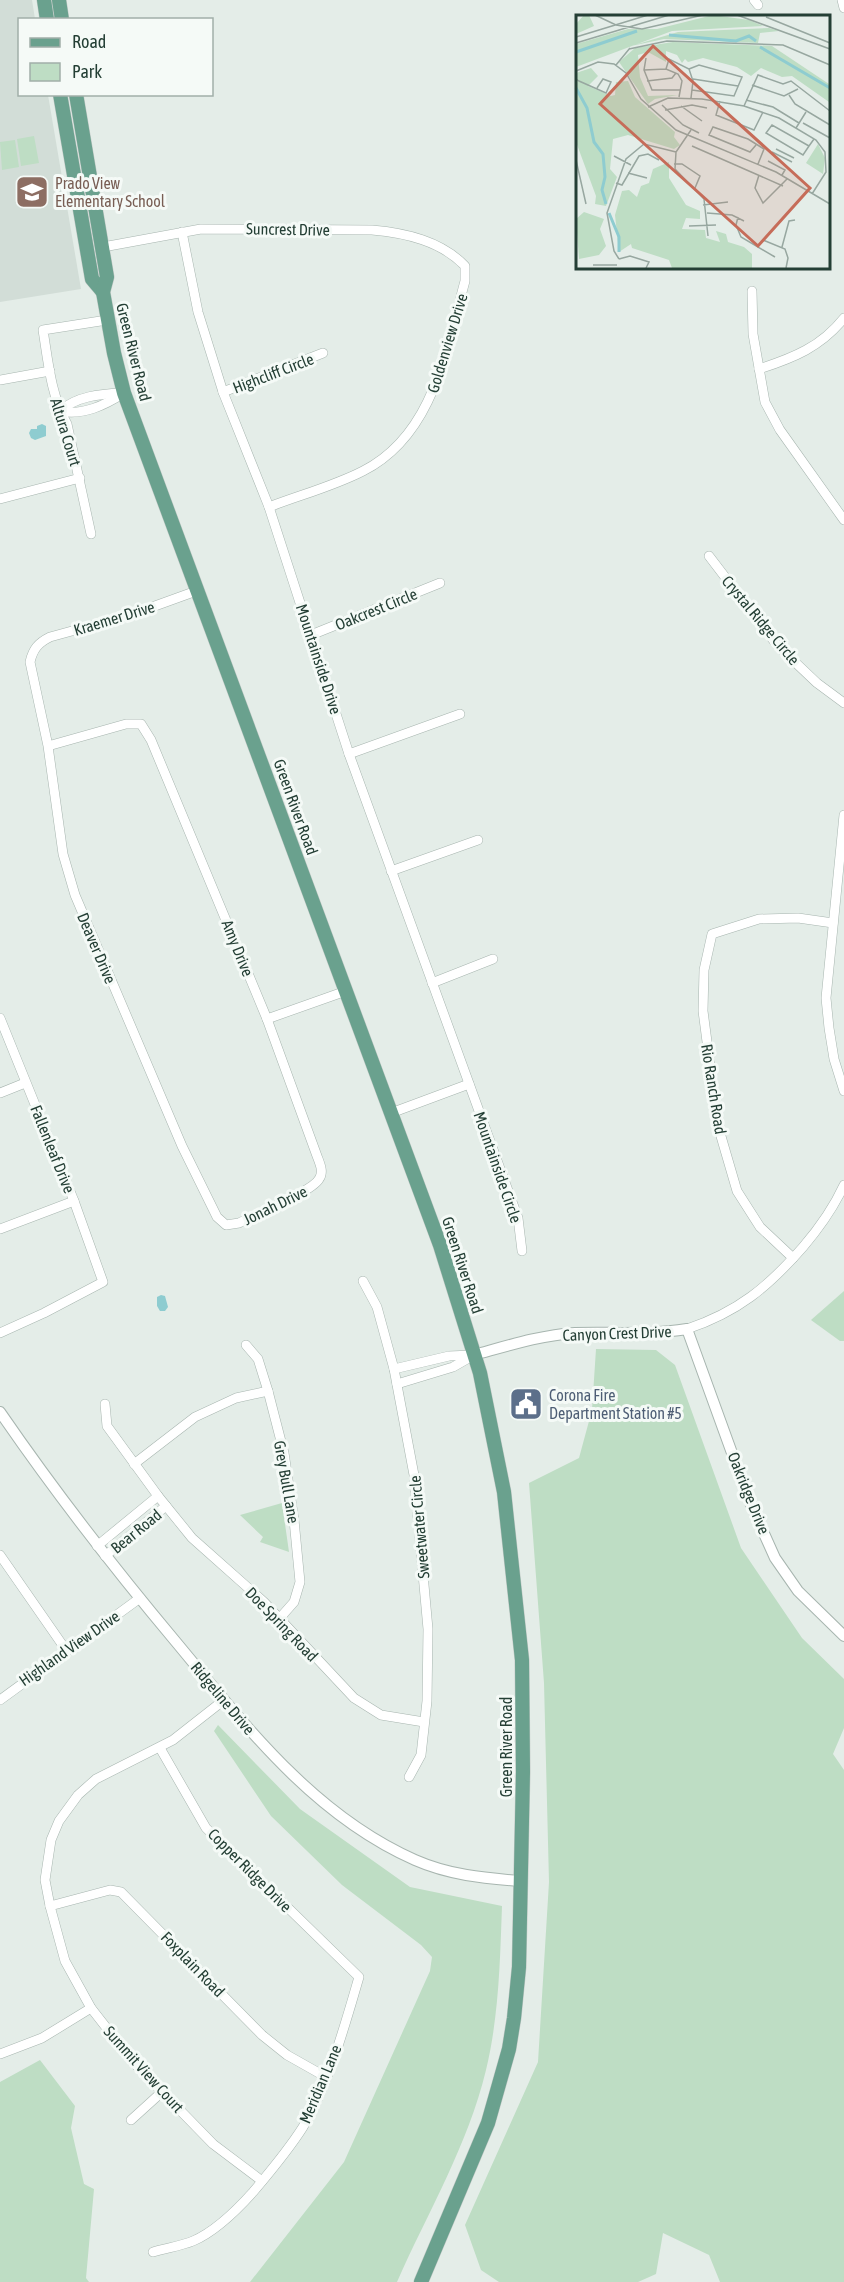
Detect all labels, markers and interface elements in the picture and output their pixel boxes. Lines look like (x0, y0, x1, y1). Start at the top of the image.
inset map (576, 15, 829, 268)
legend (18, 18, 213, 96)
text: Road (72, 31, 106, 52)
text: Park (72, 61, 102, 82)
school or university icon: Prado View Elementary School (14, 174, 50, 210)
place label: Prado View Elementary School (55, 174, 166, 211)
street label: Suncrest Drive (246, 219, 330, 239)
street label: Goldenview Drive (423, 291, 471, 395)
street label: Green River Road (113, 301, 155, 403)
street label: Highcliff Circle (230, 349, 316, 398)
street label: Altura Court (47, 396, 85, 469)
street label: Crystal Ridge Circle (718, 572, 804, 669)
street label: Oakcrest Circle (332, 584, 420, 634)
street label: Kraemer Drive (71, 597, 157, 639)
street label: Mountainside Drive (293, 602, 345, 716)
street label: Green River Road (270, 757, 322, 857)
street label: Deaver Drive (74, 910, 120, 986)
street label: Amy Drive (218, 917, 257, 979)
street label: Rio Ranch Road (698, 1043, 730, 1135)
street label: Fallenleaf Drive (27, 1102, 79, 1196)
street label: Mountainside Circle (471, 1109, 525, 1225)
street label: Jonah Drive (240, 1182, 310, 1228)
street label: Green River Road (439, 1214, 487, 1316)
street label: Canyon Crest Drive (562, 1322, 672, 1345)
public building icon: Corona Fire Department Station #5 (508, 1386, 544, 1422)
place label: Corona Fire Department Station #5 (549, 1386, 682, 1423)
street label: Grey Bull Lane (270, 1439, 303, 1525)
street label: Oakridge Drive (723, 1449, 774, 1537)
street label: Sweetwater Circle (406, 1475, 432, 1579)
street label: Bear Road (107, 1505, 165, 1557)
street label: Doe Spring Road (241, 1583, 322, 1665)
street label: Highland View Drive (15, 1607, 123, 1690)
street label: Ridgeline Drive (187, 1658, 259, 1739)
street label: Green River Road (497, 1697, 515, 1797)
street label: Copper Ridge Drive (204, 1825, 295, 1916)
street label: Foxplain Road (157, 1928, 228, 2001)
street label: Summit View Court (101, 2022, 188, 2116)
street label: Meridian Lane (295, 2042, 345, 2126)

